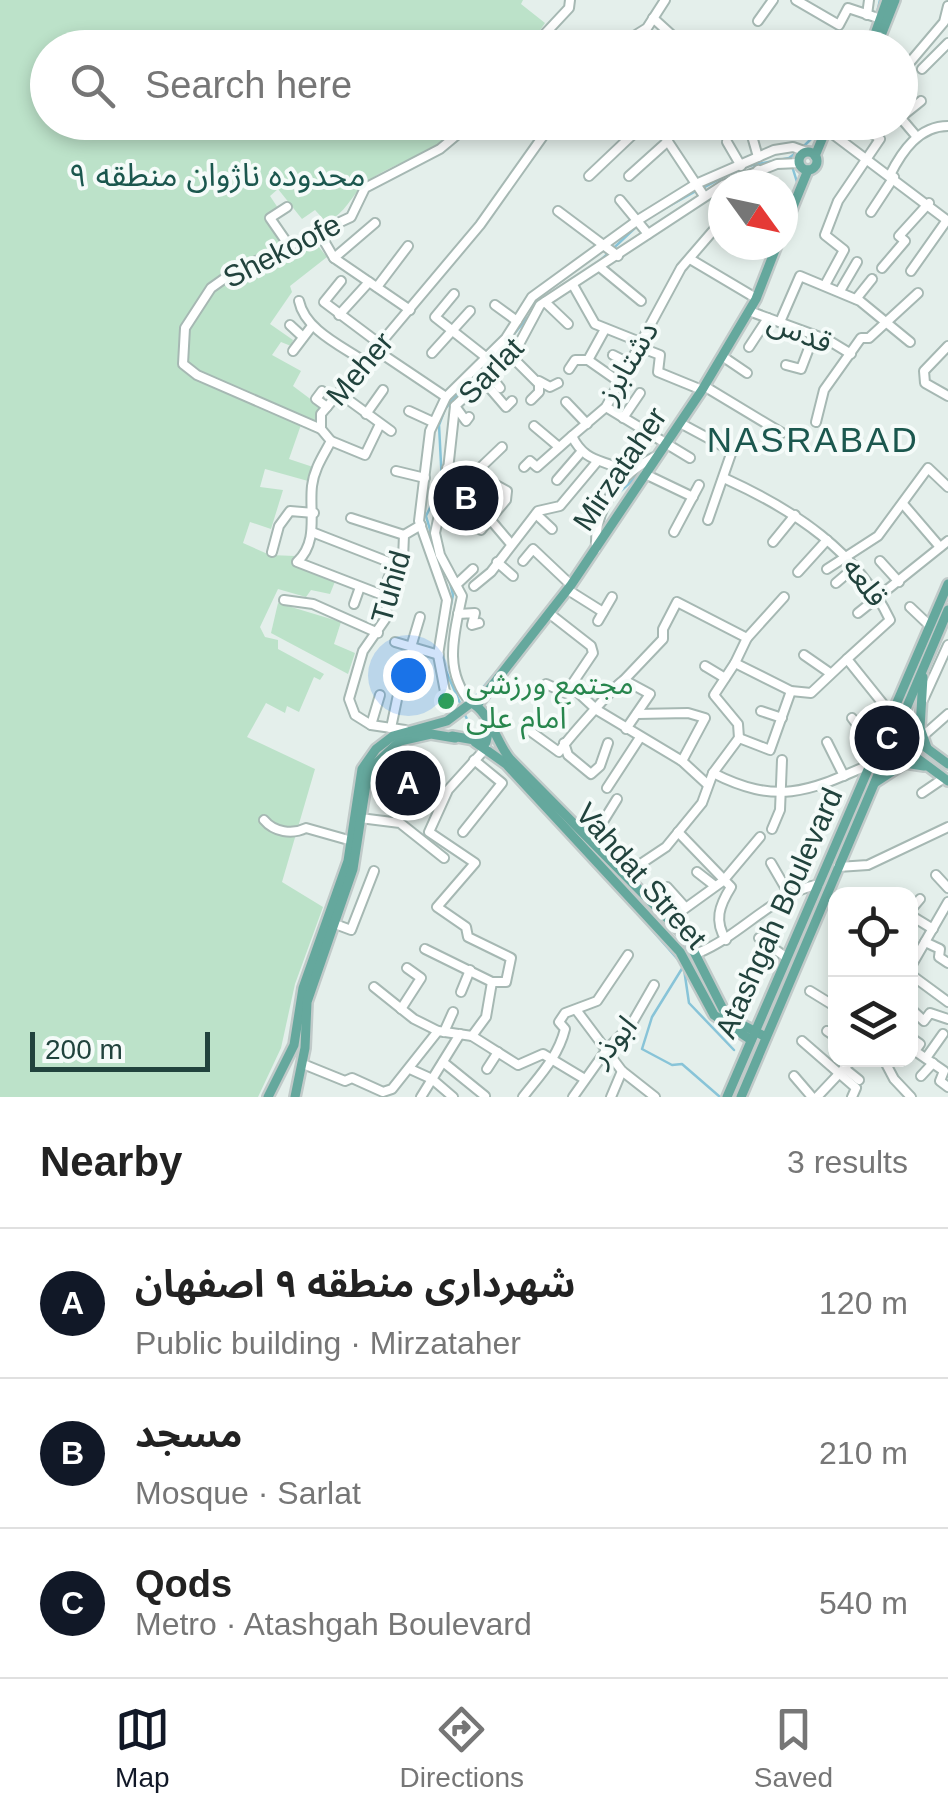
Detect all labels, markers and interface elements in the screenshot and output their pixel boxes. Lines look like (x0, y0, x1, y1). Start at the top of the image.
search box (30, 30, 918, 140)
icon: search (65, 58, 120, 113)
text: Search here (145, 64, 352, 106)
district label: محدوده ناژوان منطقه ۹ (68, 157, 366, 194)
north arrow (708, 170, 798, 260)
street label: Shekoofe (218, 207, 346, 294)
street label: قدس (763, 304, 837, 360)
street label: دشتابرز (590, 315, 665, 410)
street label: Meher (320, 325, 400, 412)
street label: Sarlat (452, 331, 530, 410)
street label: Mirzataher (566, 401, 673, 537)
district label: NASRABAD (707, 420, 919, 459)
pin: B (434, 460, 498, 536)
street label: Tuhid (364, 547, 417, 627)
street label: قلعه (836, 551, 894, 613)
your location (383, 650, 434, 701)
place label: مجتمع ورزشی امام علی (466, 667, 634, 740)
marker: مجتمع ورزشی امام علی (435, 690, 457, 712)
pin: C (854, 700, 920, 776)
pin: A (376, 746, 440, 820)
street label: Atashgah Boulevard (709, 783, 849, 1043)
street label: Vahdat Street (569, 796, 714, 955)
map controls (828, 887, 918, 1067)
button: locate (828, 887, 918, 977)
button: layers (828, 977, 918, 1067)
street label: ابوذر (582, 1009, 644, 1074)
scale bar (30, 1027, 210, 1072)
text: 200 m (45, 1034, 123, 1065)
text: Nearby (40, 1138, 182, 1185)
text: 3 results (787, 1144, 908, 1180)
text: شهرداری منطقه ۹ اصفهان (135, 1263, 575, 1305)
text: A (61, 1285, 84, 1321)
text: 120 m (819, 1285, 908, 1321)
text: Public building · Mirzataher (135, 1325, 521, 1361)
text: مسجد (135, 1413, 242, 1455)
text: B (61, 1435, 84, 1471)
text: 210 m (819, 1435, 908, 1471)
text: Mosque · Sarlat (135, 1475, 361, 1511)
text: Qods (135, 1563, 232, 1605)
text: C (61, 1585, 84, 1621)
text: 540 m (819, 1585, 908, 1621)
text: Metro · Atashgah Boulevard (135, 1606, 532, 1642)
tab: Map (115, 1702, 170, 1794)
tab: Directions (400, 1702, 524, 1794)
tab: Saved (754, 1702, 833, 1794)

